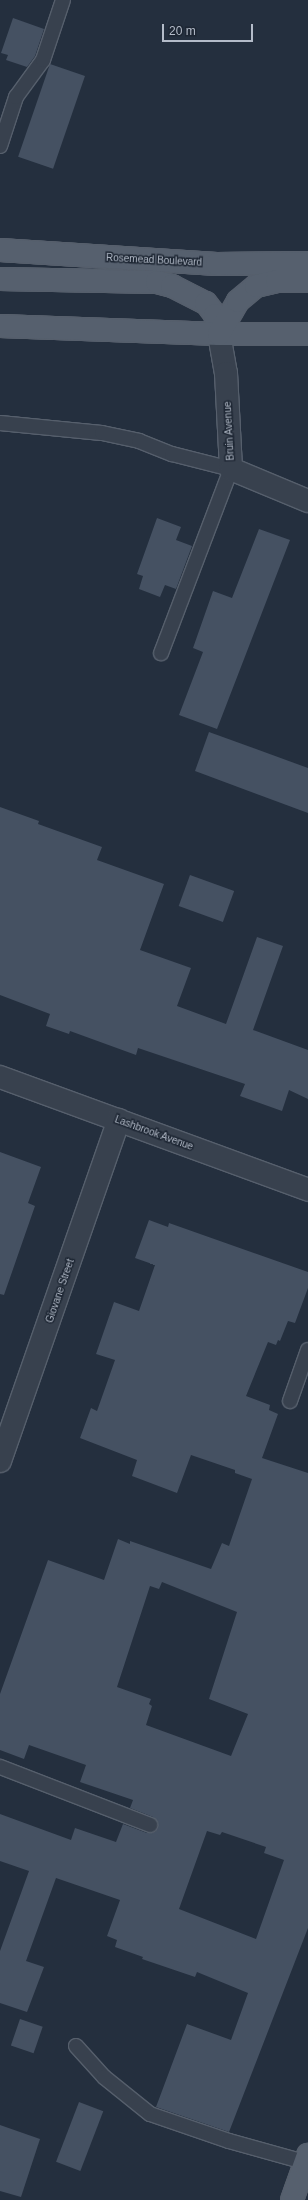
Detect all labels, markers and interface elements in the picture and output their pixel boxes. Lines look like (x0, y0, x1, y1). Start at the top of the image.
scale bar (164, 16, 255, 42)
text: 20 m (169, 24, 196, 38)
street label: Rosemead Boulevard (106, 251, 202, 269)
street label: Bruin Avenue (221, 401, 237, 461)
street label: Lashbrook Avenue (113, 1113, 195, 1153)
street label: Giovane Street (43, 1258, 77, 1324)

